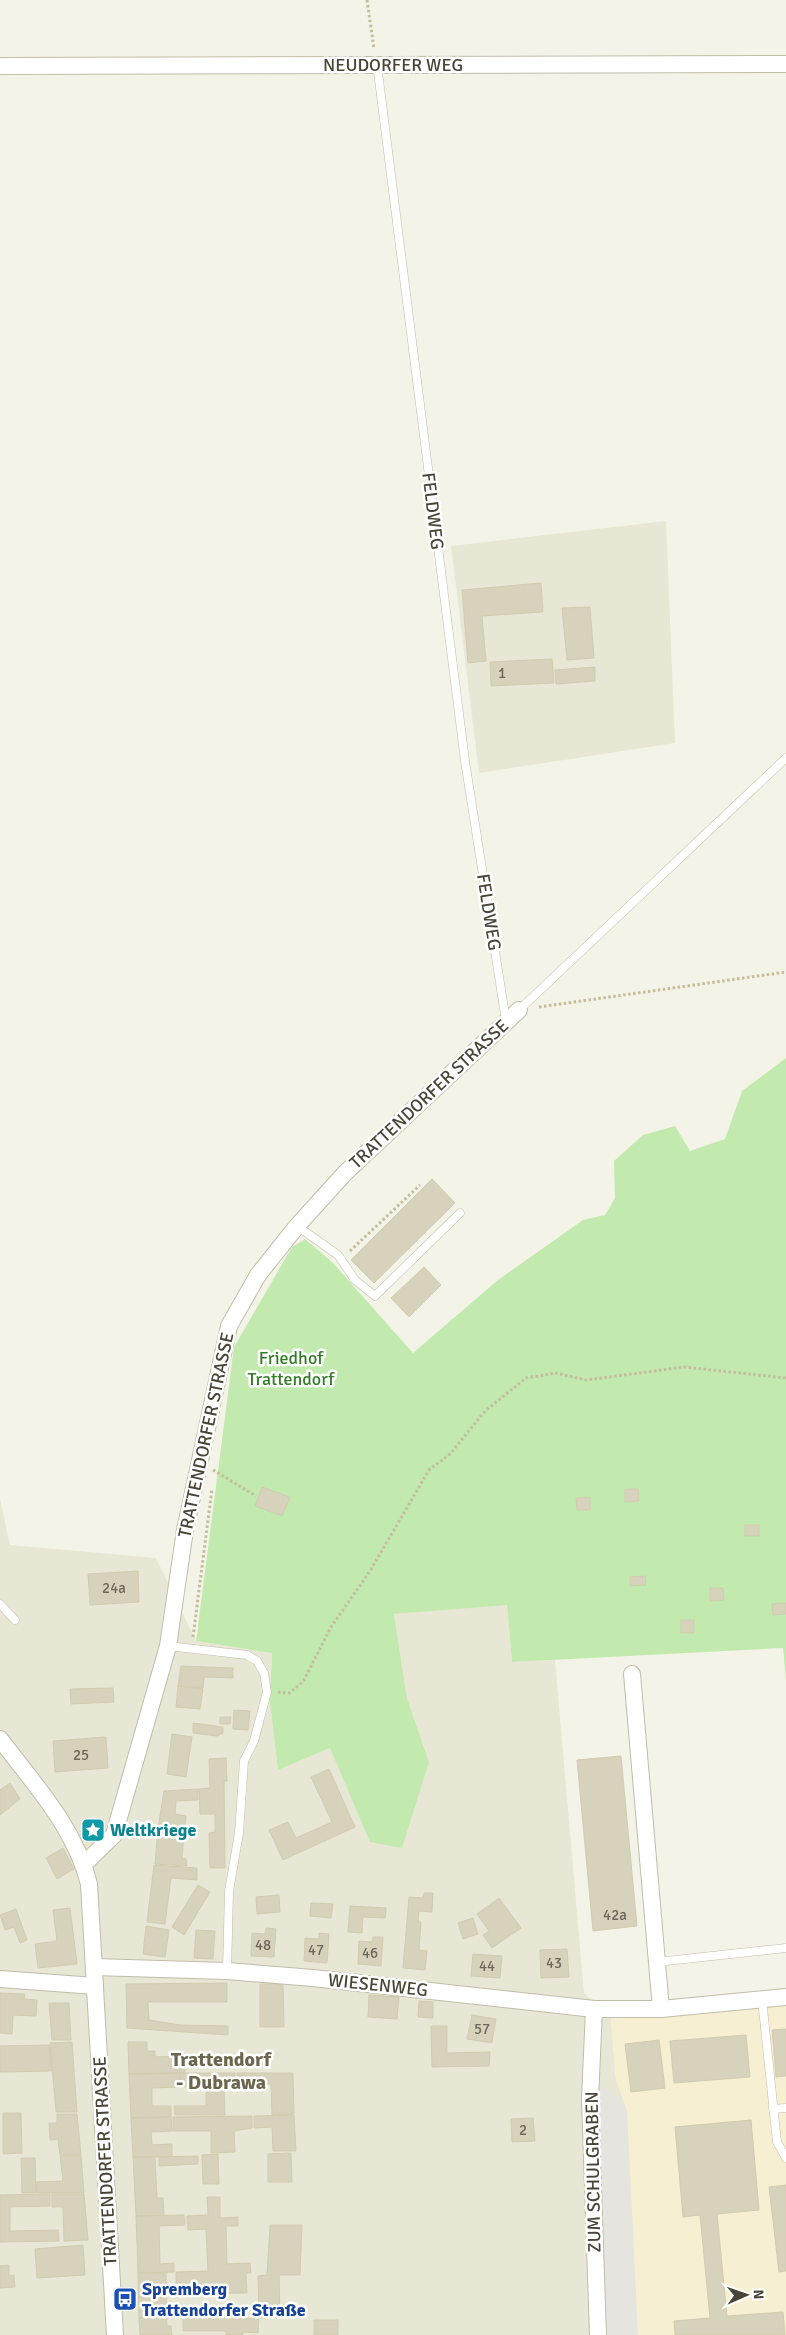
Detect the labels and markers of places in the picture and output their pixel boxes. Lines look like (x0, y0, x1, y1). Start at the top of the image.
place icon: Weltkriege (80, 1817, 106, 1843)
place label: Weltkriege (110, 1819, 197, 1841)
place label: Spremberg Trattendorfer Straße (142, 2278, 306, 2321)
bus stop icon: Spremberg Trattendorfer Straße (112, 2286, 138, 2312)

